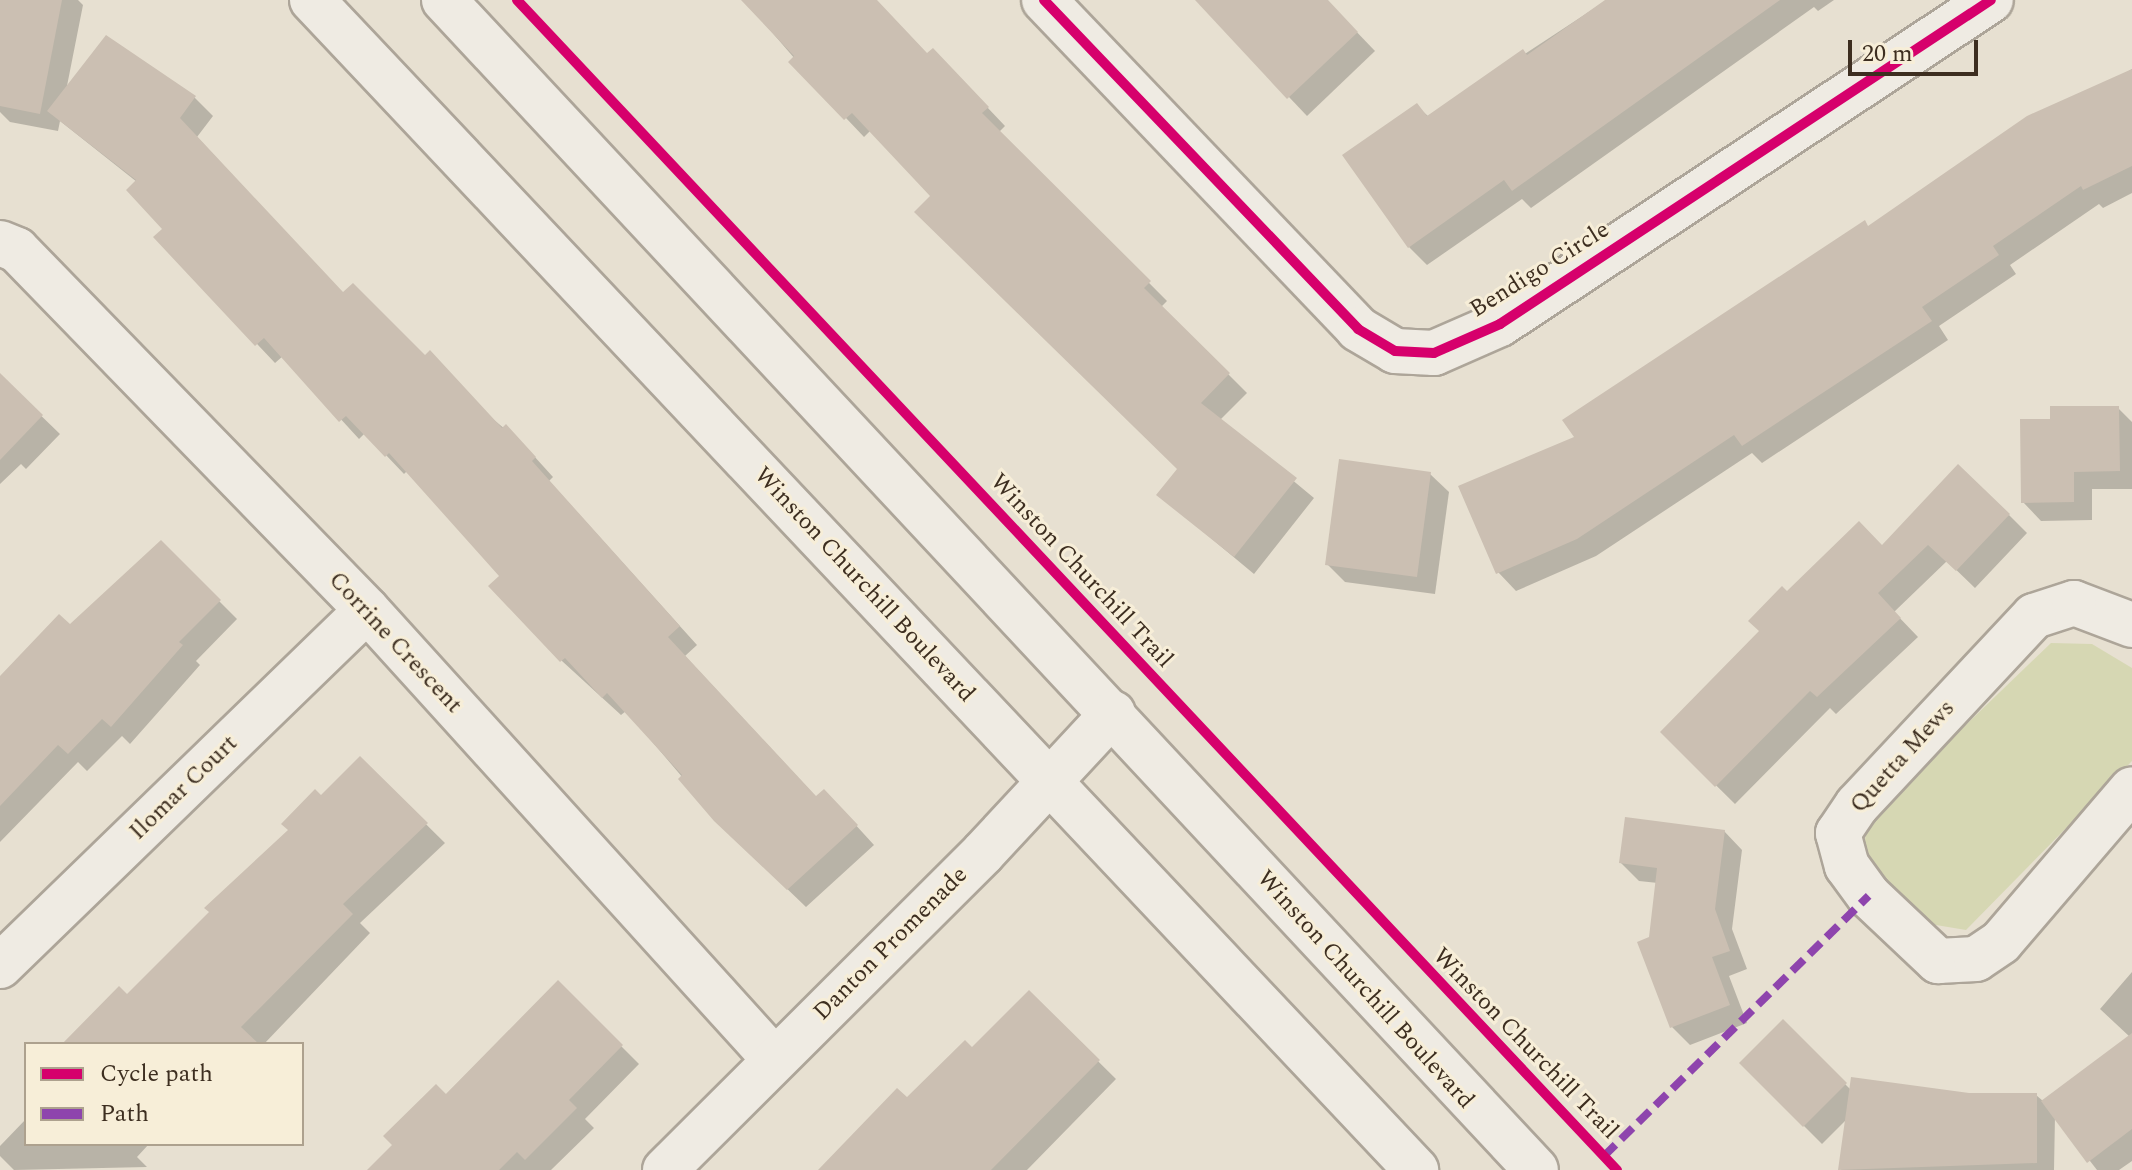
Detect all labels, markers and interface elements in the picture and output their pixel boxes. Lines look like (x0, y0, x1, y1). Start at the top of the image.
scale bar (1852, 24, 1982, 74)
text: 20 m (1862, 36, 1913, 72)
street label: Bendigo Circle (1465, 216, 1615, 324)
street label: Winston Churchill Boulevard (747, 461, 981, 709)
street label: Winston Churchill Trail (983, 468, 1179, 674)
street label: Corrine Crescent (322, 566, 468, 720)
street label: Quetta Mews (1845, 695, 1961, 819)
street label: Ilomar Court (124, 729, 244, 847)
street label: Danton Promenade (808, 861, 974, 1027)
street label: Winston Churchill Boulevard (1250, 865, 1480, 1115)
street label: Winston Churchill Trail (1426, 942, 1624, 1146)
legend (24, 1042, 304, 1146)
text: Cycle path (100, 1056, 213, 1092)
text: Path (100, 1096, 149, 1132)

